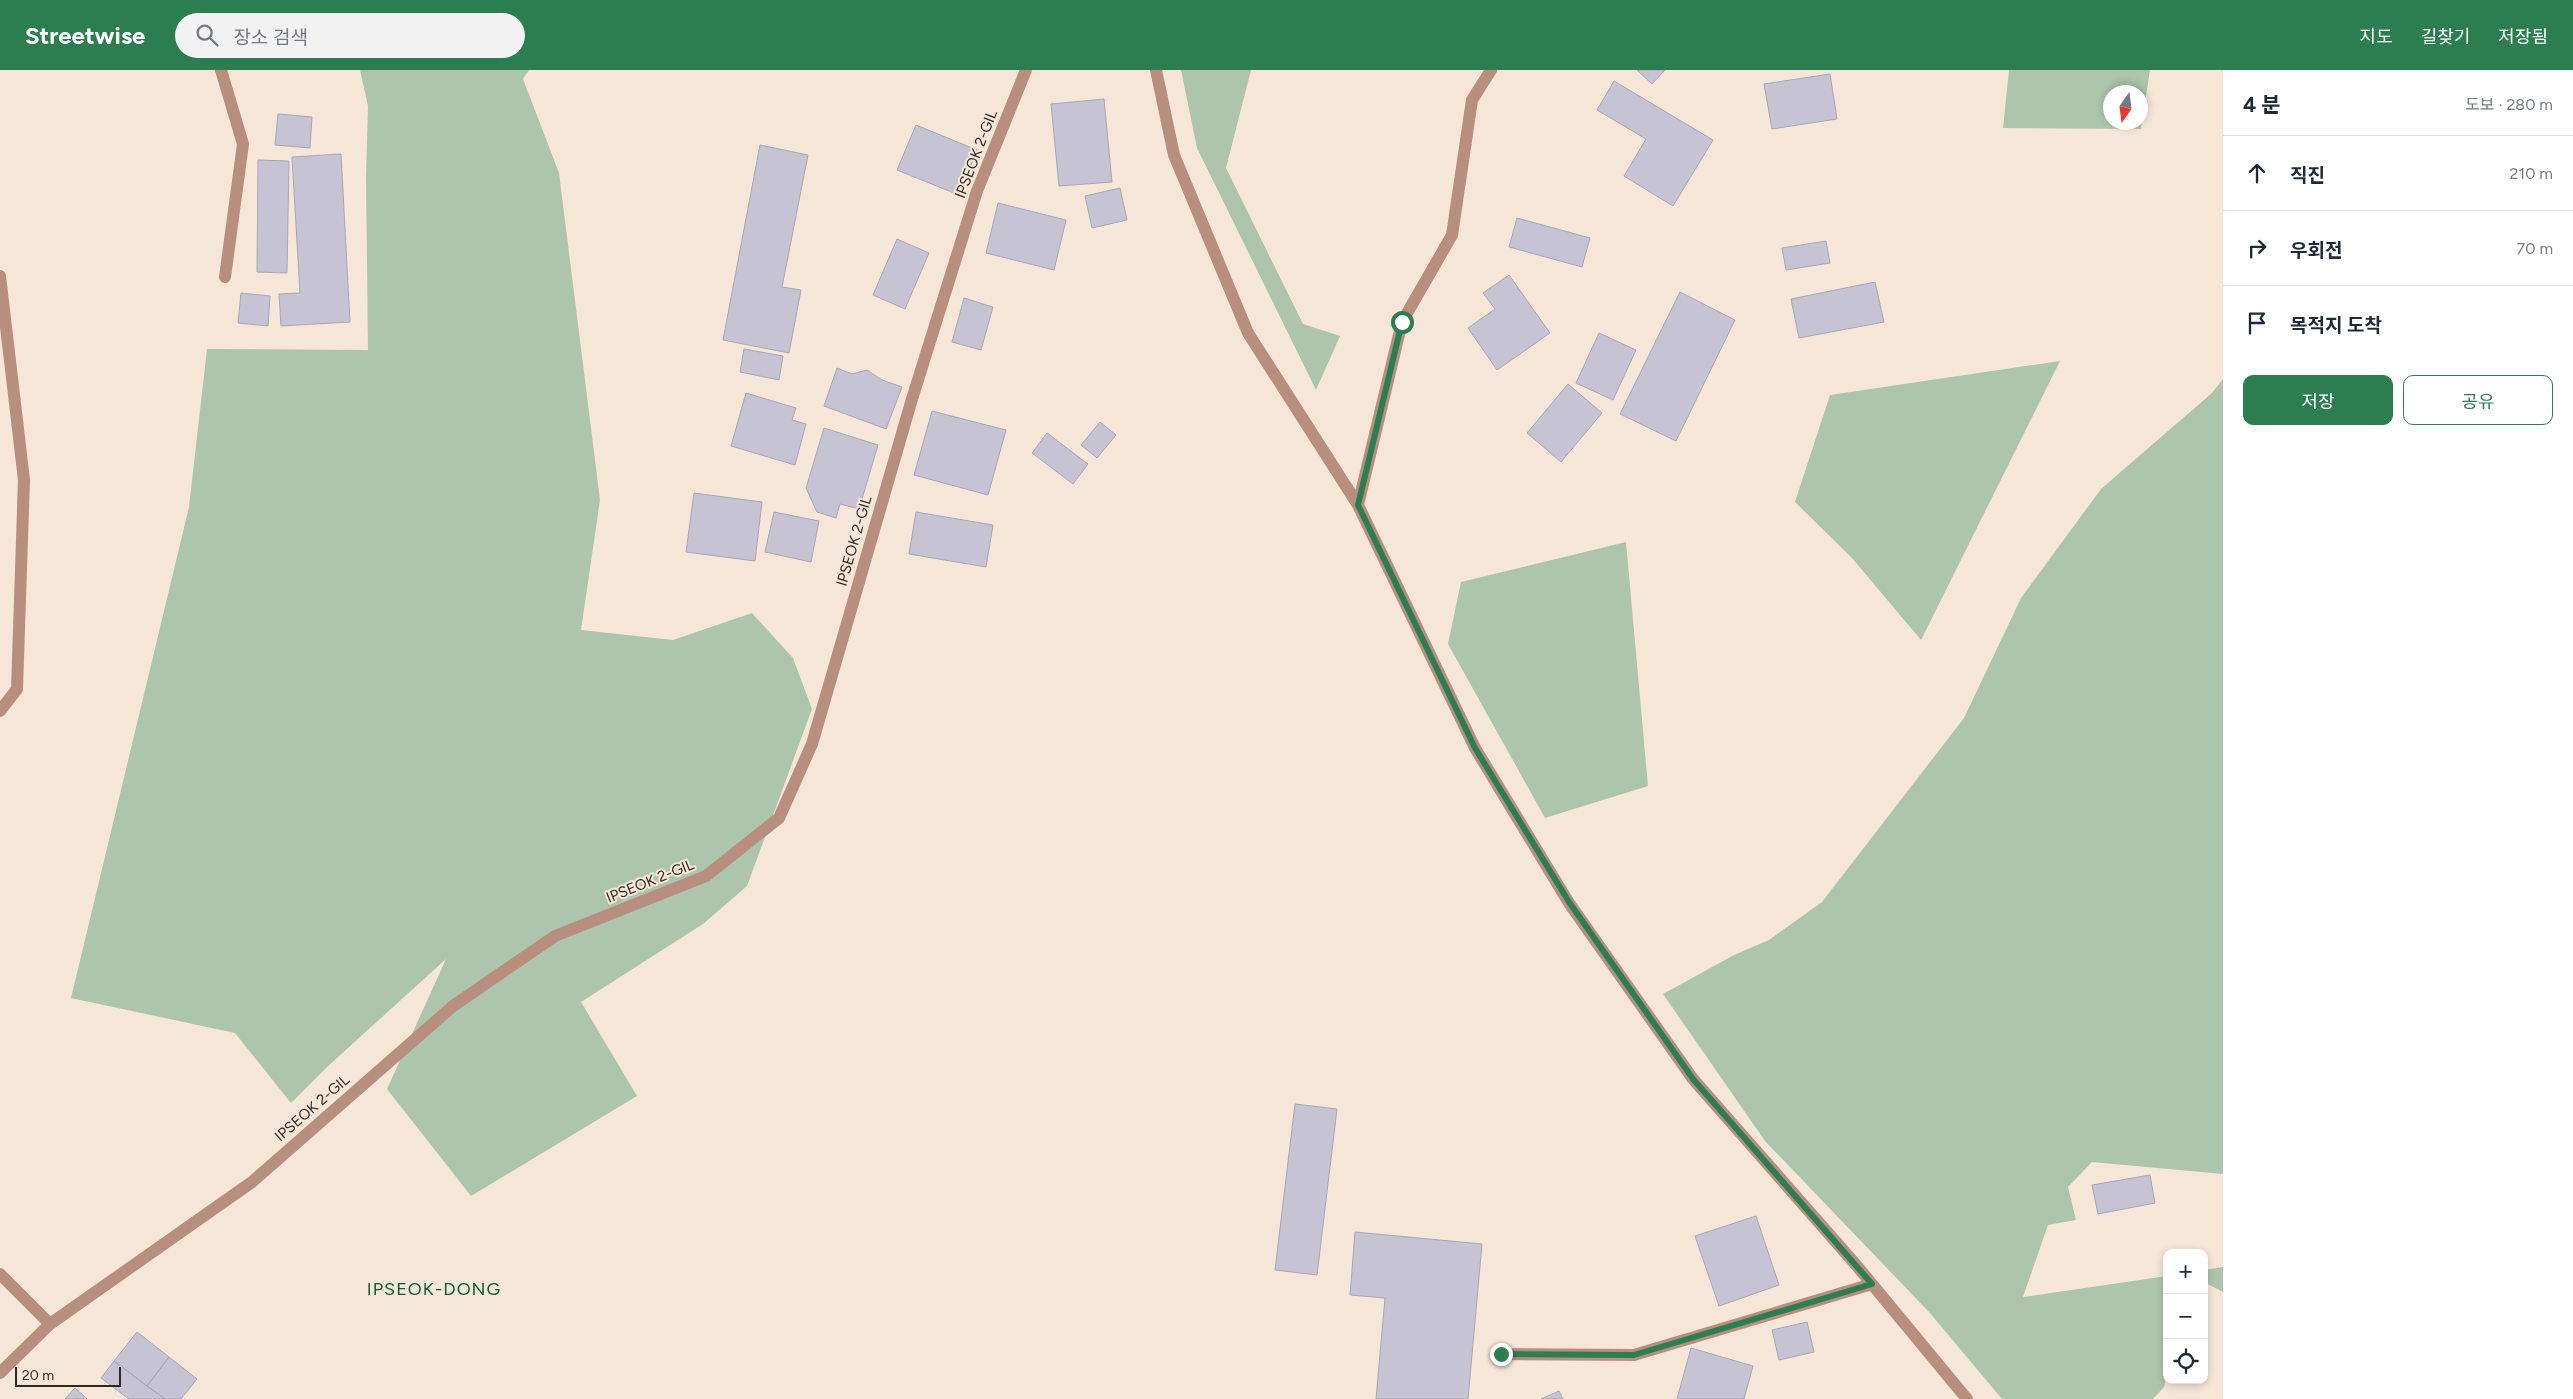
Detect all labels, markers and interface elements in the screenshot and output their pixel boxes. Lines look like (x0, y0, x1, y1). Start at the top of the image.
search box (175, 13, 525, 58)
text: Streetwise (25, 21, 145, 50)
icon: search (193, 21, 221, 49)
text: 장소 검색 (233, 26, 308, 49)
text: 지도 (2360, 26, 2393, 48)
text: 길찾기 (2421, 26, 2470, 48)
text: 저장됨 (2498, 26, 2548, 48)
north arrow (2103, 85, 2148, 130)
text: 4 분 (2243, 92, 2281, 117)
text: 도보 · 280 m (2465, 95, 2553, 114)
street label: IPSEOK 2-GIL (951, 107, 1001, 201)
icon: ahead (2243, 159, 2271, 187)
text: 직진 (2290, 164, 2325, 187)
text: 210 m (2510, 164, 2553, 183)
icon: right (2243, 234, 2271, 262)
text: 우회전 (2290, 239, 2342, 262)
text: 70 m (2517, 239, 2553, 258)
icon: arrive (2243, 309, 2271, 337)
route start (1391, 311, 1414, 334)
text: 목적지 도착 (2290, 314, 2382, 337)
button: 저장 (2243, 375, 2393, 425)
button: 공유 (2403, 375, 2553, 425)
street label: IPSEOK 2-GIL (833, 494, 876, 588)
street label: IPSEOK 2-GIL (604, 855, 697, 907)
street label: IPSEOK 2-GIL (271, 1071, 353, 1145)
map controls (2163, 1249, 2208, 1384)
button: + (2163, 1249, 2208, 1294)
district label: IPSEOK-DONG (367, 1278, 501, 1300)
button: − (2163, 1294, 2208, 1339)
button: locate (2163, 1339, 2208, 1384)
route end (1490, 1343, 1513, 1366)
scale bar (15, 1364, 121, 1387)
text: 20 m (22, 1367, 54, 1384)

